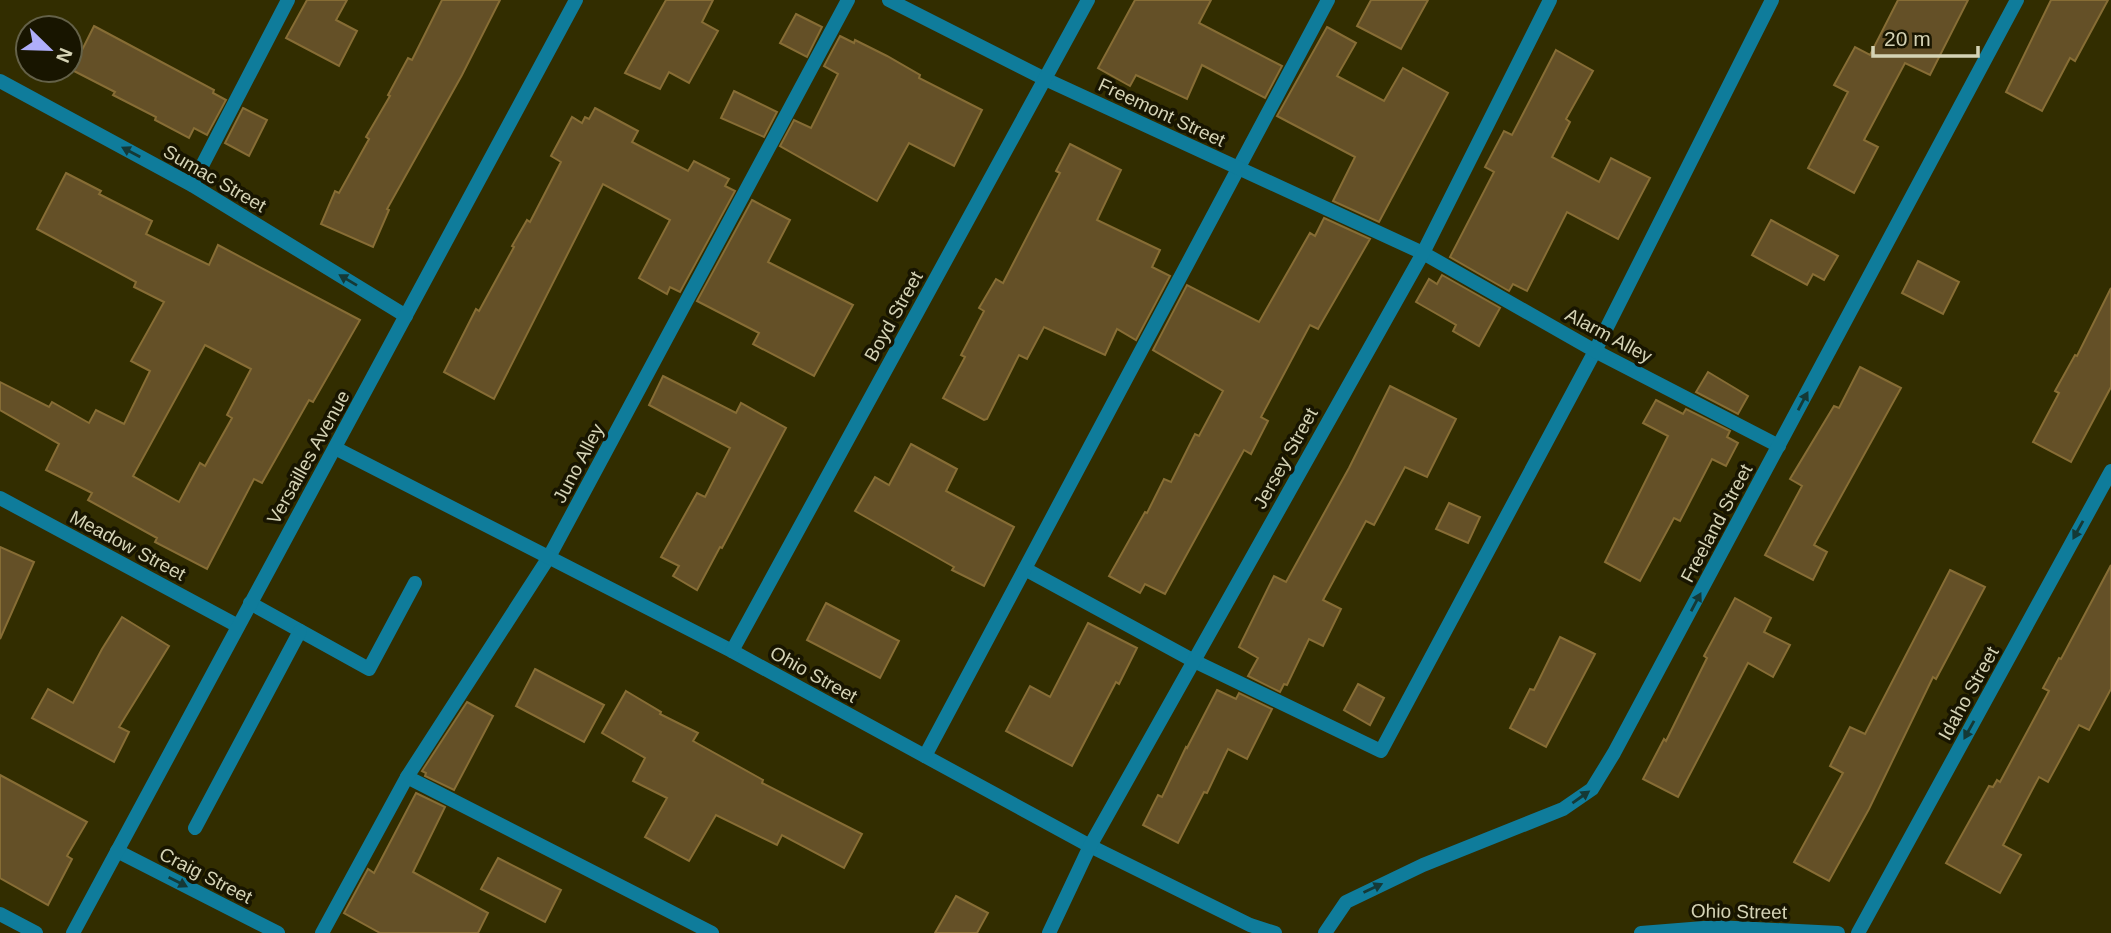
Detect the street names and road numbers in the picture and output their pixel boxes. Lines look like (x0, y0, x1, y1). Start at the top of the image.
street label: Freemont Street (1095, 74, 1229, 151)
street label: Sumac Street (160, 141, 270, 217)
street label: Boyd Street (860, 267, 927, 365)
street label: Alarm Alley (1562, 304, 1656, 367)
street label: Versailles Avenue (263, 387, 354, 528)
street label: Jersey Street (1249, 404, 1322, 512)
street label: Juno Alley (549, 420, 608, 506)
street label: Freeland Street (1676, 460, 1757, 586)
street label: Meadow Street (66, 506, 190, 585)
street label: Ohio Street (767, 642, 862, 707)
street label: Idaho Street (1934, 642, 2003, 744)
street label: Craig Street (156, 843, 256, 908)
street label: Ohio Street (1691, 900, 1788, 923)

